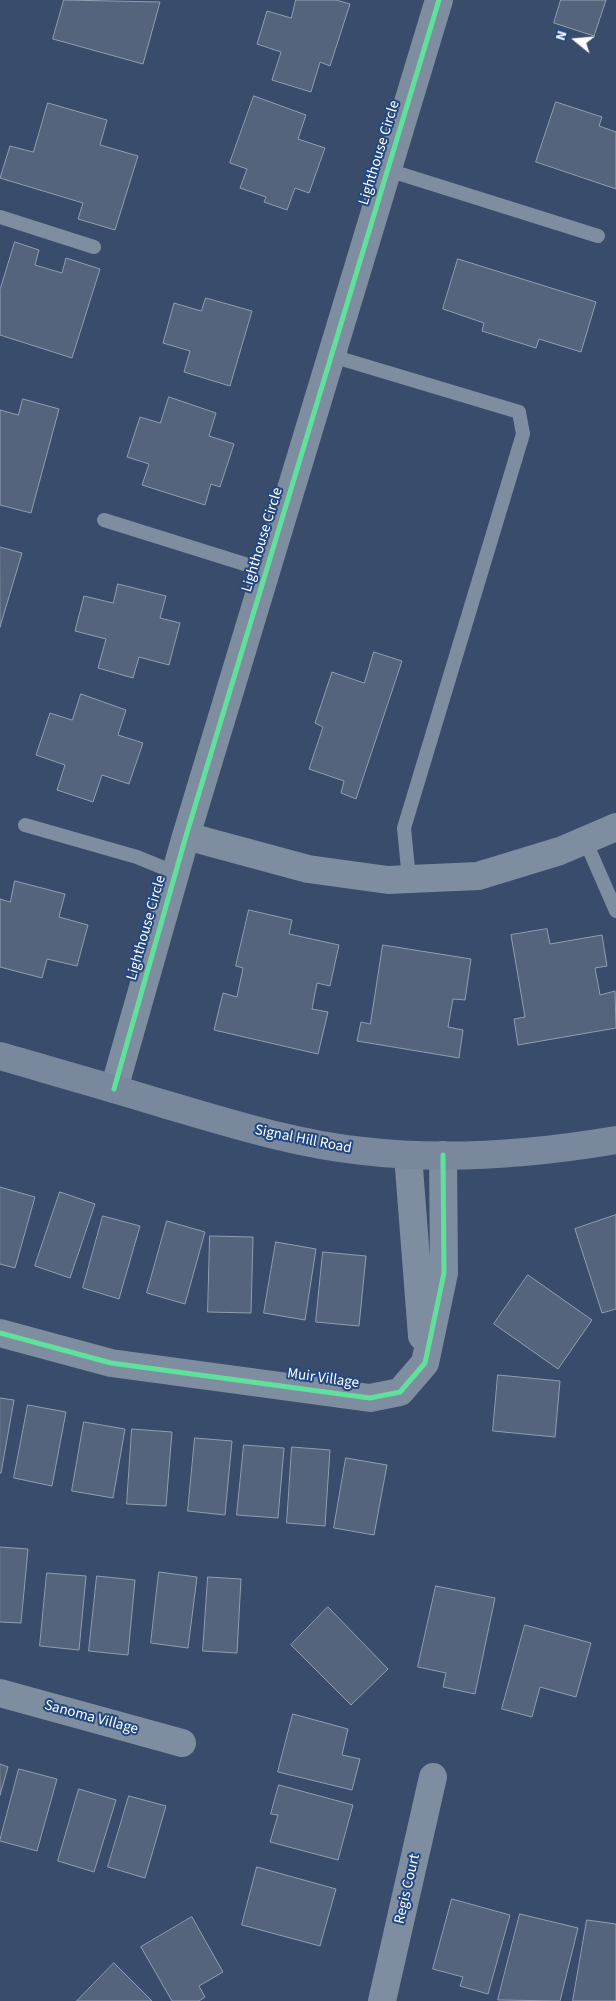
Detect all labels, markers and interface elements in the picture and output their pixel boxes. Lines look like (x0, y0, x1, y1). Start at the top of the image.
north arrow (551, 15, 601, 65)
text: N (551, 28, 573, 43)
street label: Lighthouse Circle (356, 99, 404, 207)
street label: Lighthouse Circle (239, 486, 287, 594)
street label: Lighthouse Circle (123, 873, 171, 983)
street label: Signal Hill Road (253, 1122, 353, 1158)
street label: Muir Village (286, 1365, 360, 1393)
street label: Sanoma Village (42, 1697, 140, 1739)
street label: Regis Court (391, 1852, 425, 1926)

